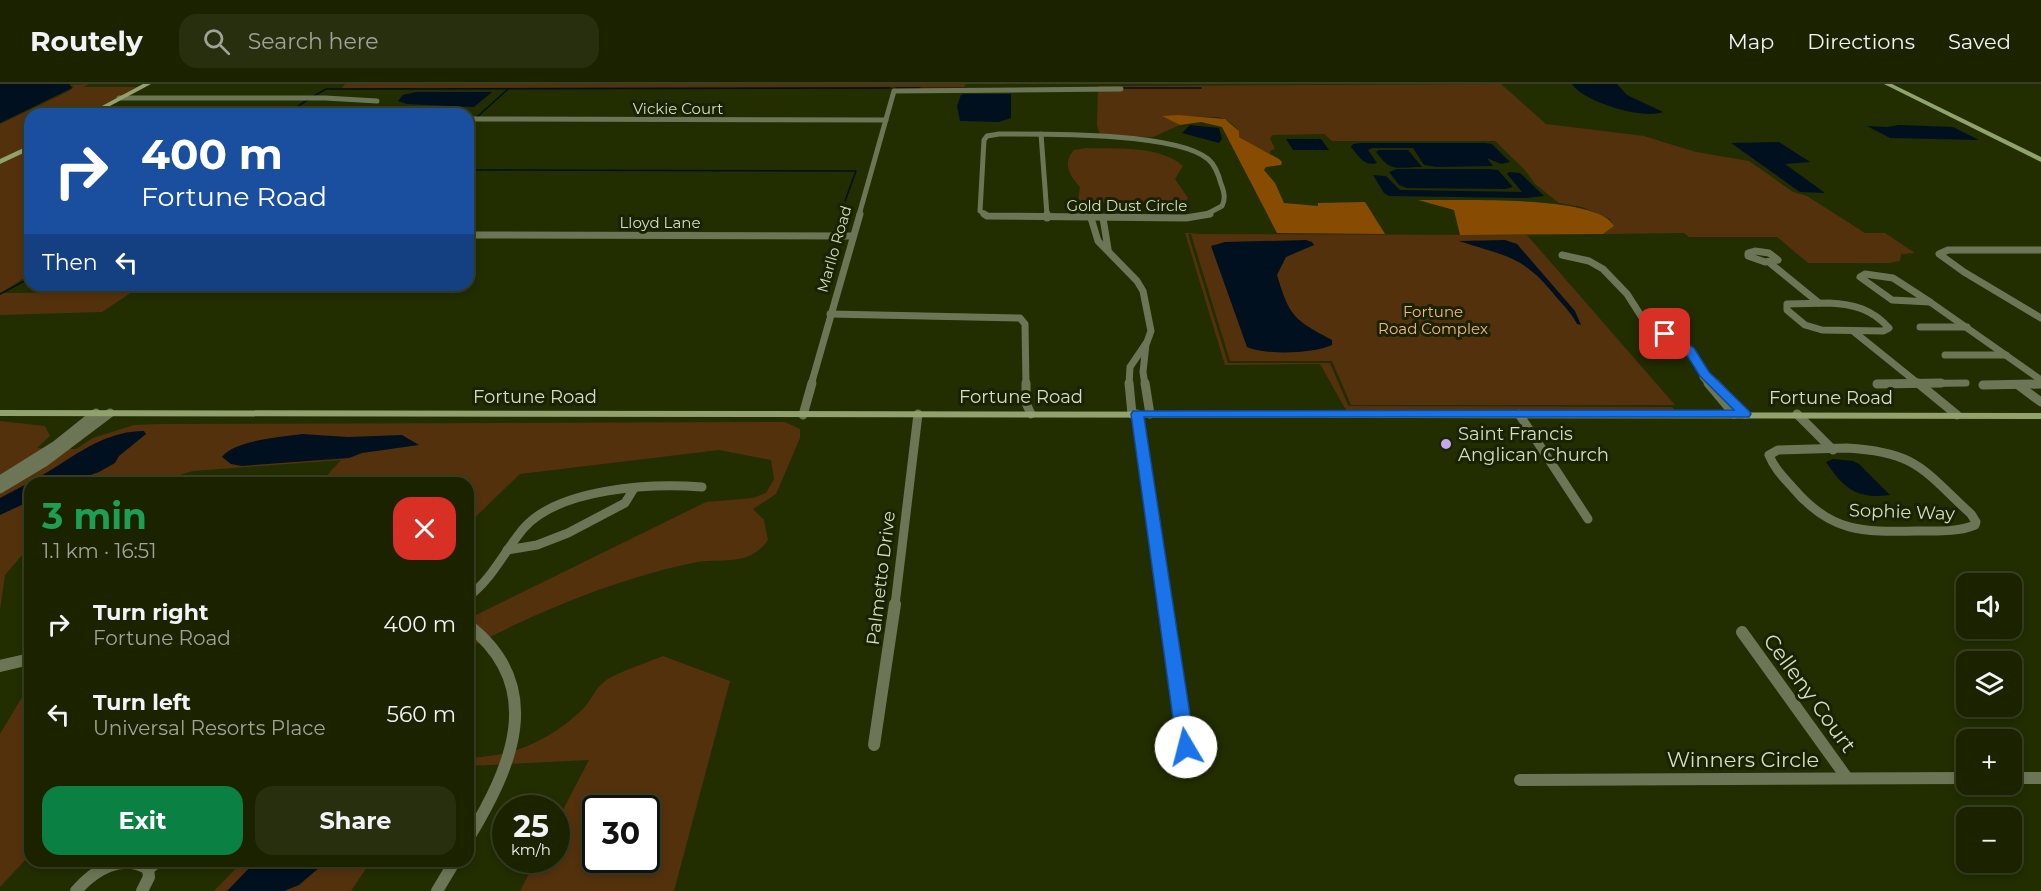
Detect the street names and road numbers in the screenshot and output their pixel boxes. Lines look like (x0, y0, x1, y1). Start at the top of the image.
street label: Vickie Court (633, 99, 723, 118)
street label: Gold Dust Circle (1067, 196, 1187, 215)
street label: Marllo Road (813, 203, 855, 295)
street label: Lloyd Lane (620, 213, 700, 232)
street label: Fortune Road (473, 386, 597, 408)
street label: Fortune Road (959, 386, 1083, 408)
street label: Fortune Road (1769, 387, 1893, 409)
street label: Sophie Way (1849, 499, 1956, 525)
street label: Palmetto Drive (862, 509, 900, 646)
street label: Celleny Court (1759, 629, 1861, 757)
street label: Winners Circle (1667, 747, 1819, 772)

